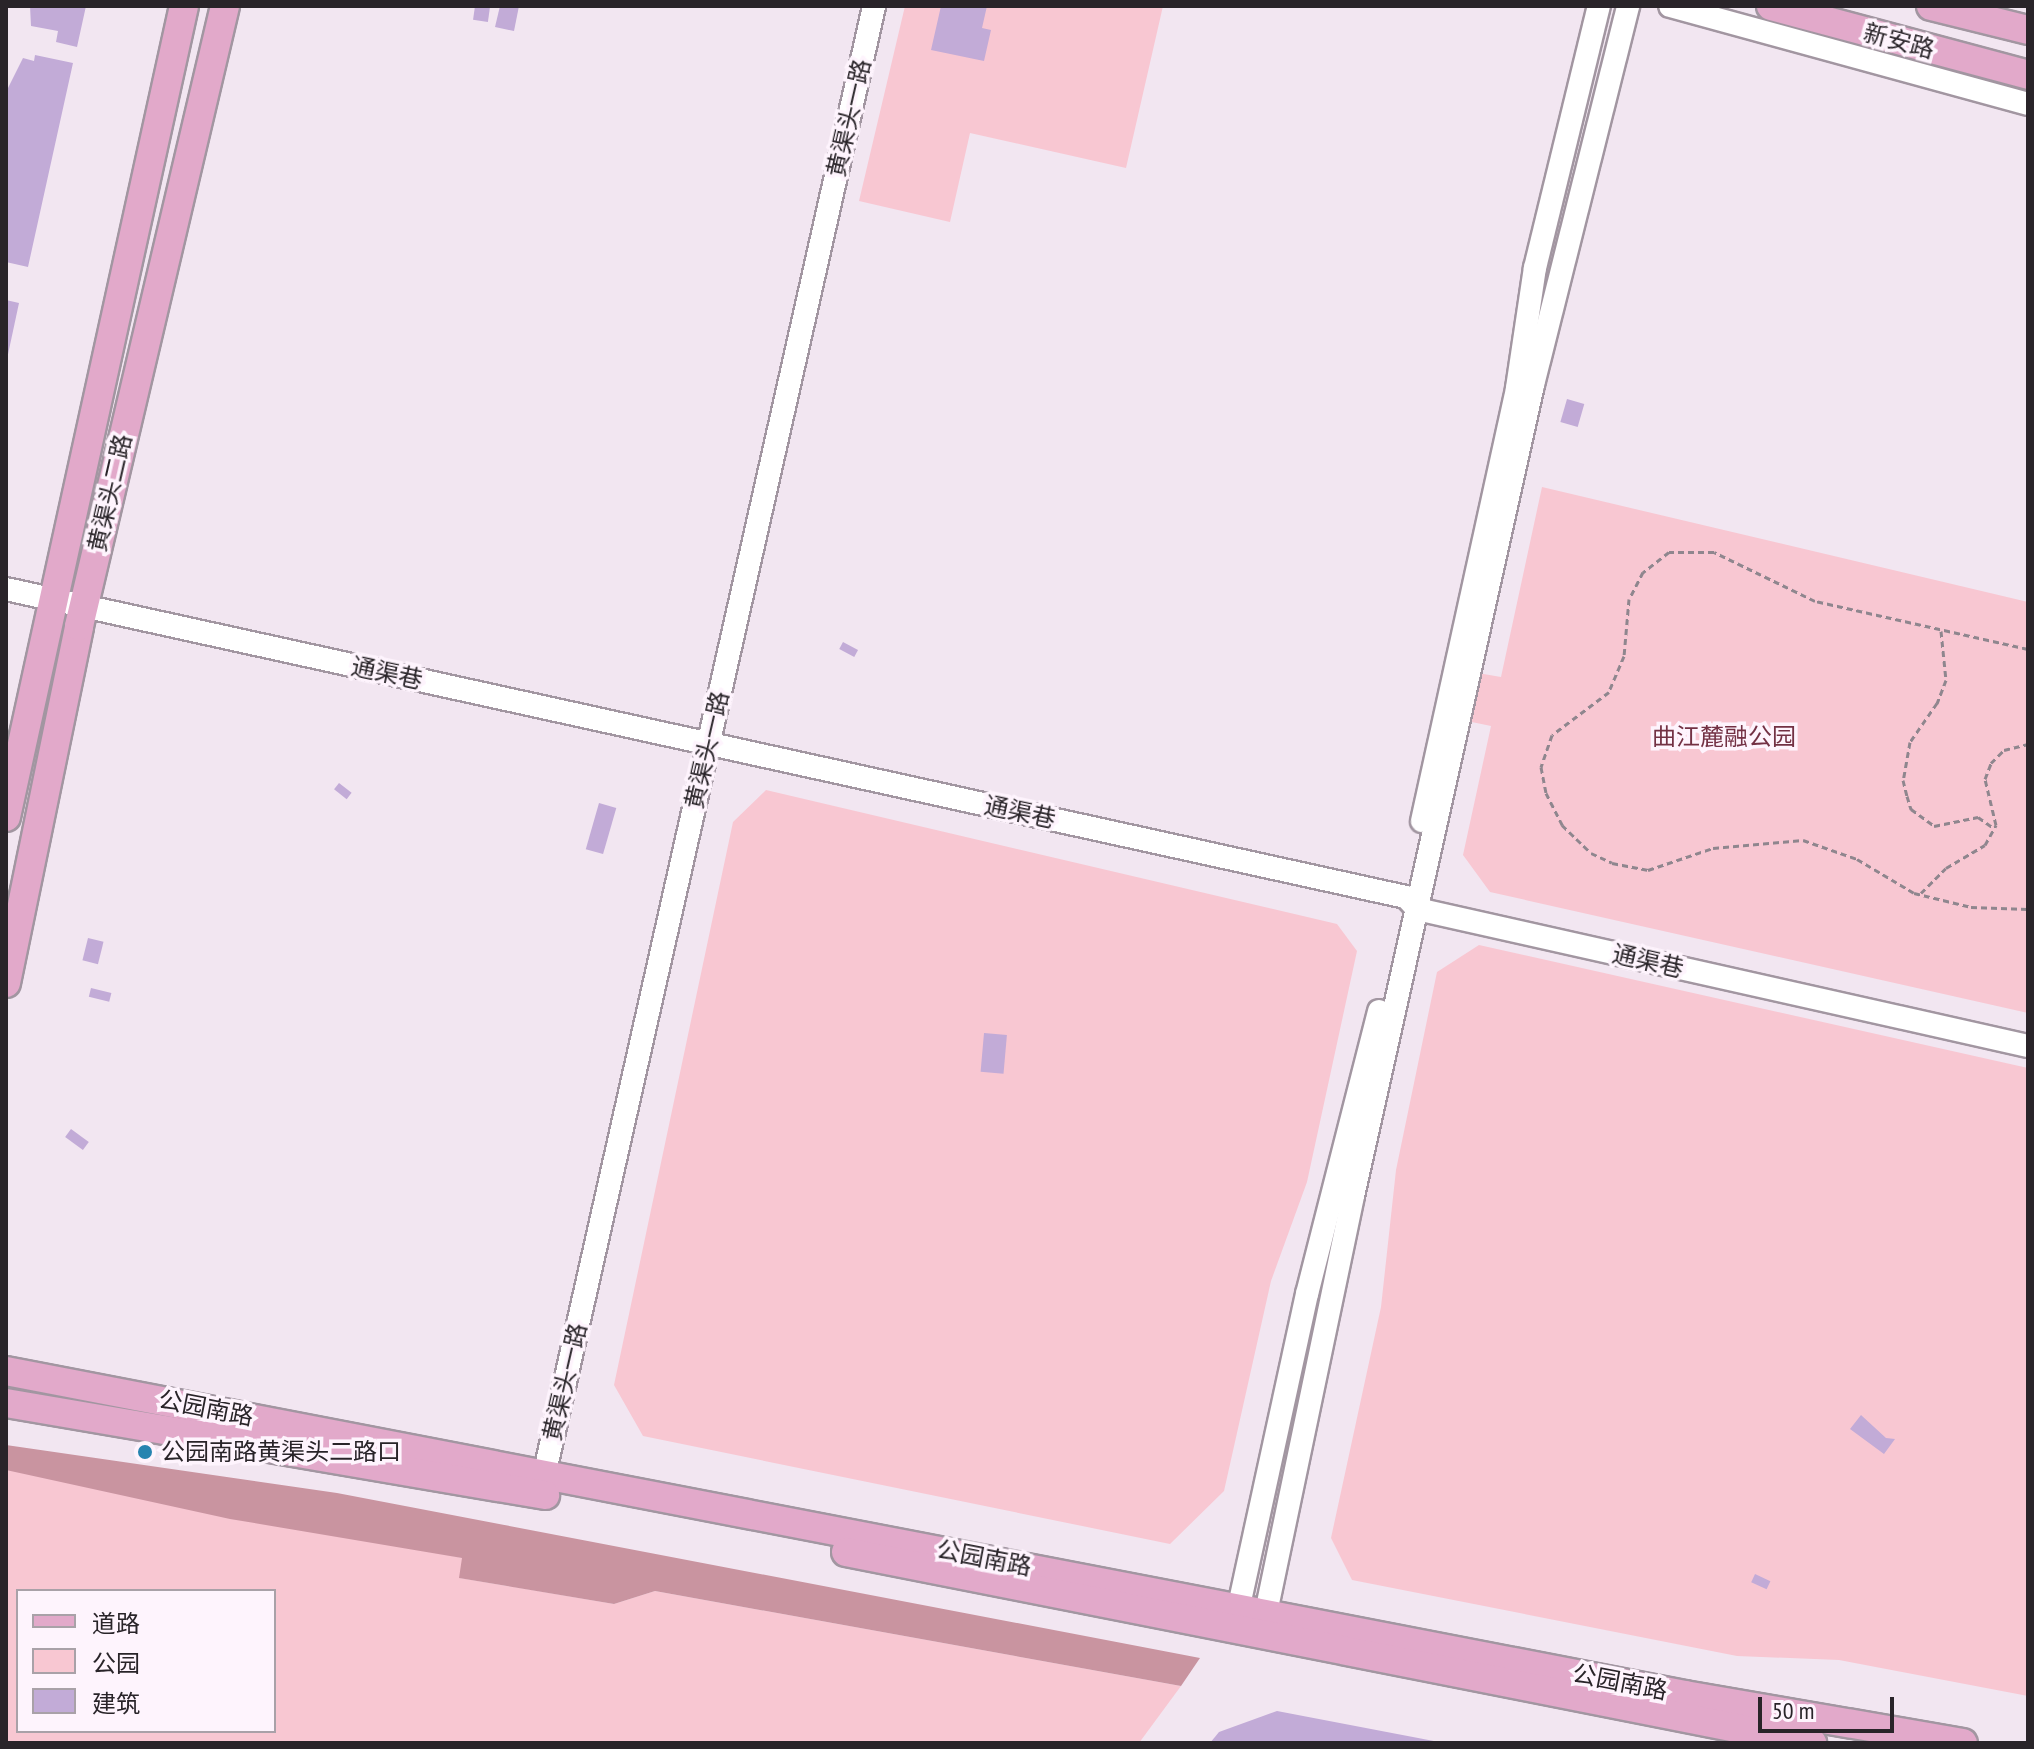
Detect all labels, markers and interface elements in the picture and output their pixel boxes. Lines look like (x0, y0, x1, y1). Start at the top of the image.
street label: 新安路 (1860, 18, 1938, 64)
street label: 黄渠头一路 (821, 56, 877, 180)
street label: 黄渠头二路 (82, 431, 138, 555)
street label: 通渠巷 (349, 651, 425, 695)
street label: 黄渠头一路 (679, 688, 735, 812)
park label: 曲江麓融公园 (1652, 723, 1796, 751)
street label: 通渠巷 (982, 790, 1058, 834)
street label: 通渠巷 (1610, 939, 1686, 983)
street label: 黄渠头一路 (537, 1320, 593, 1444)
street label: 公园南路 (156, 1385, 256, 1431)
place label: 公园南路黄渠头二路口 (161, 1438, 401, 1466)
marker: 公园南路黄渠头二路口 (136, 1443, 154, 1461)
street label: 公园南路 (934, 1535, 1034, 1581)
legend (16, 1589, 276, 1733)
text: 道路 (92, 1608, 140, 1639)
text: 公园 (92, 1648, 140, 1679)
street label: 公园南路 (1570, 1659, 1670, 1705)
scale bar (1762, 1681, 1898, 1731)
text: 建筑 (92, 1688, 140, 1719)
text: 50 m (1772, 1695, 1814, 1726)

